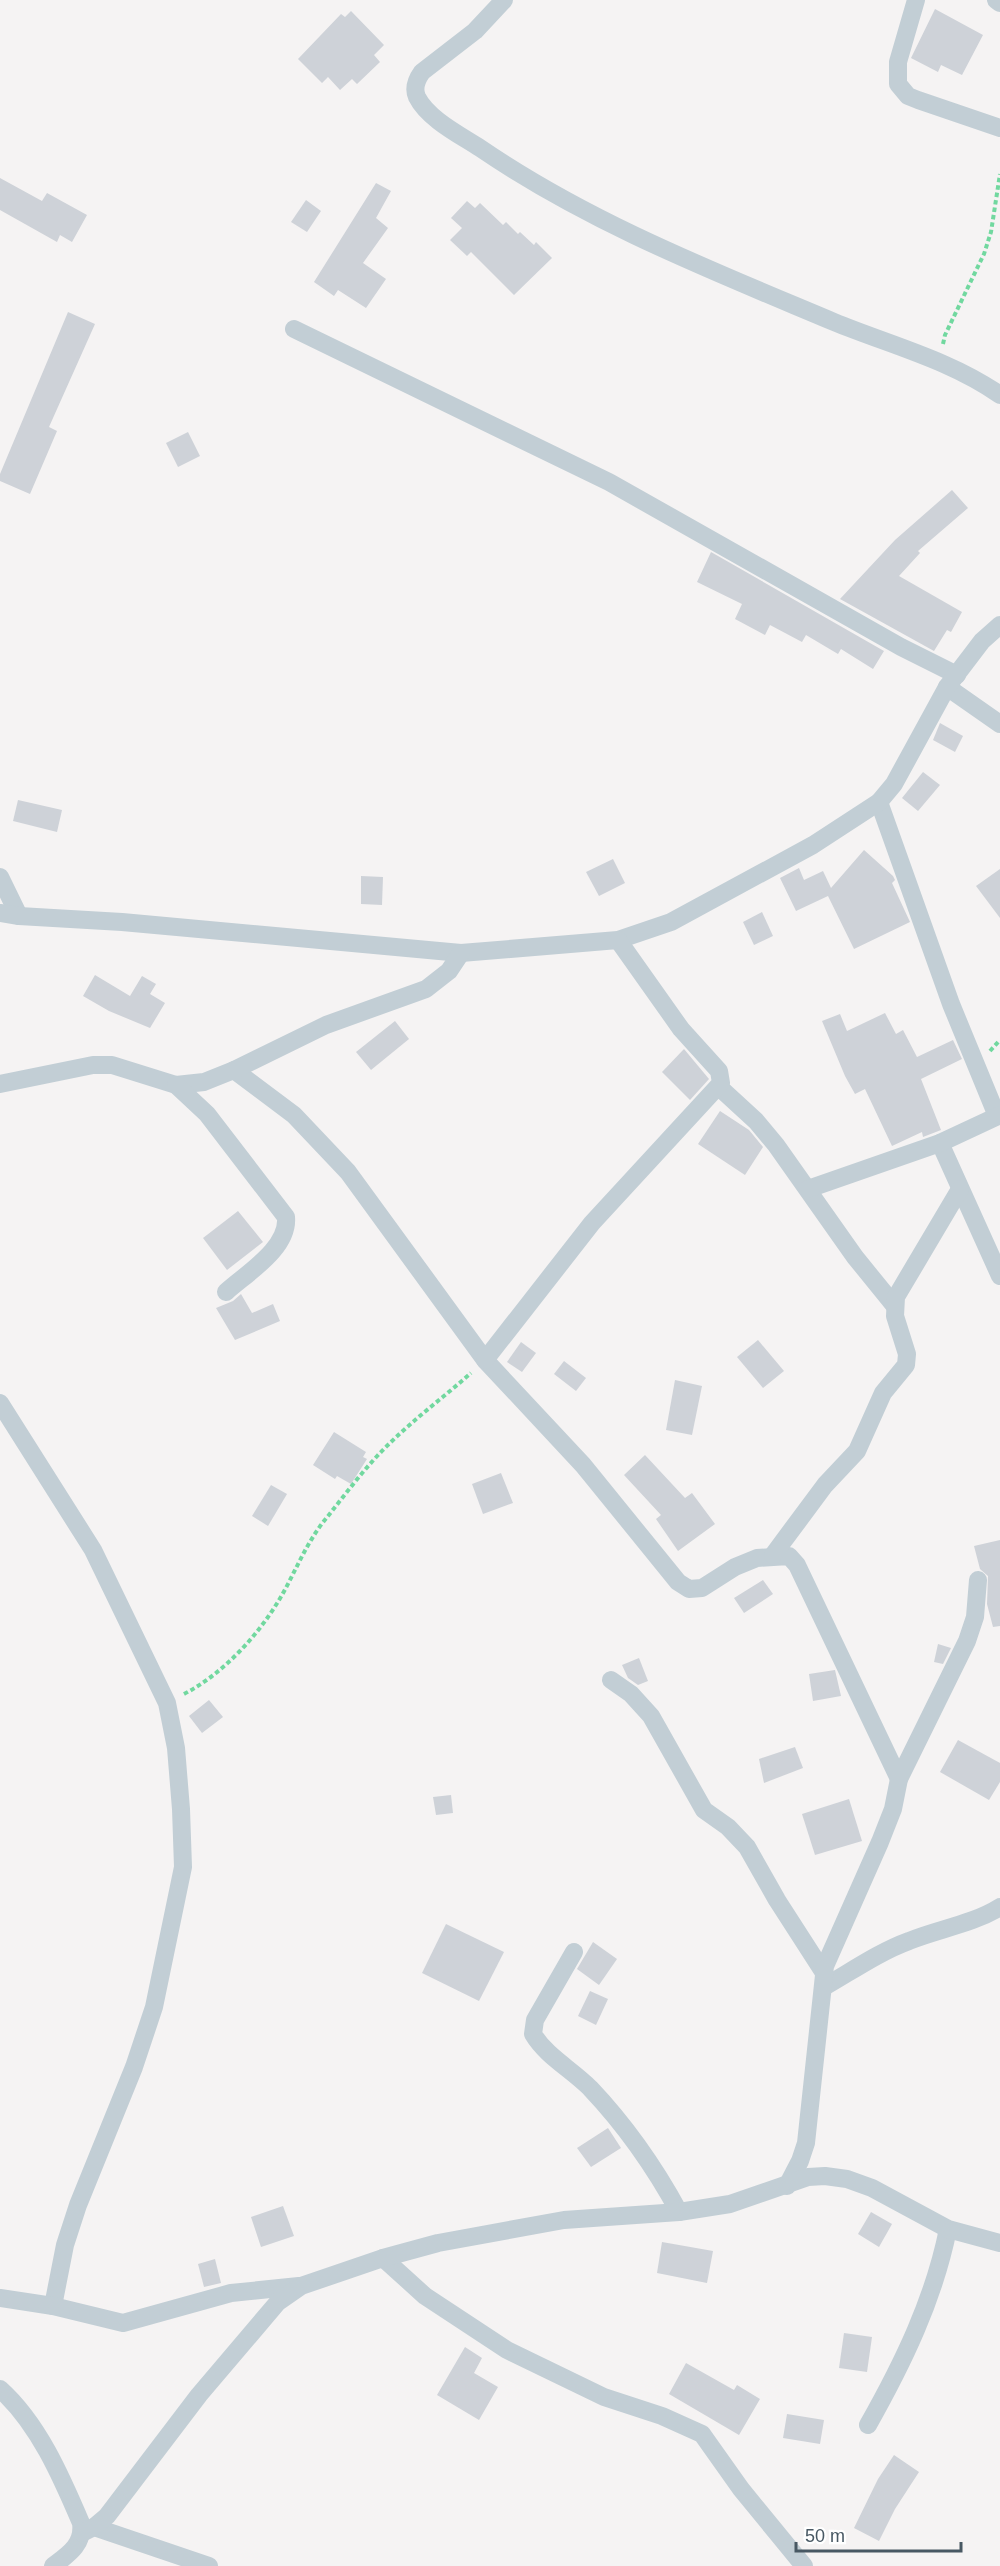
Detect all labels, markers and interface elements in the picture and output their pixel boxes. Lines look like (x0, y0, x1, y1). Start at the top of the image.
scale bar (796, 2515, 961, 2553)
text: 50 m (805, 2526, 845, 2546)

